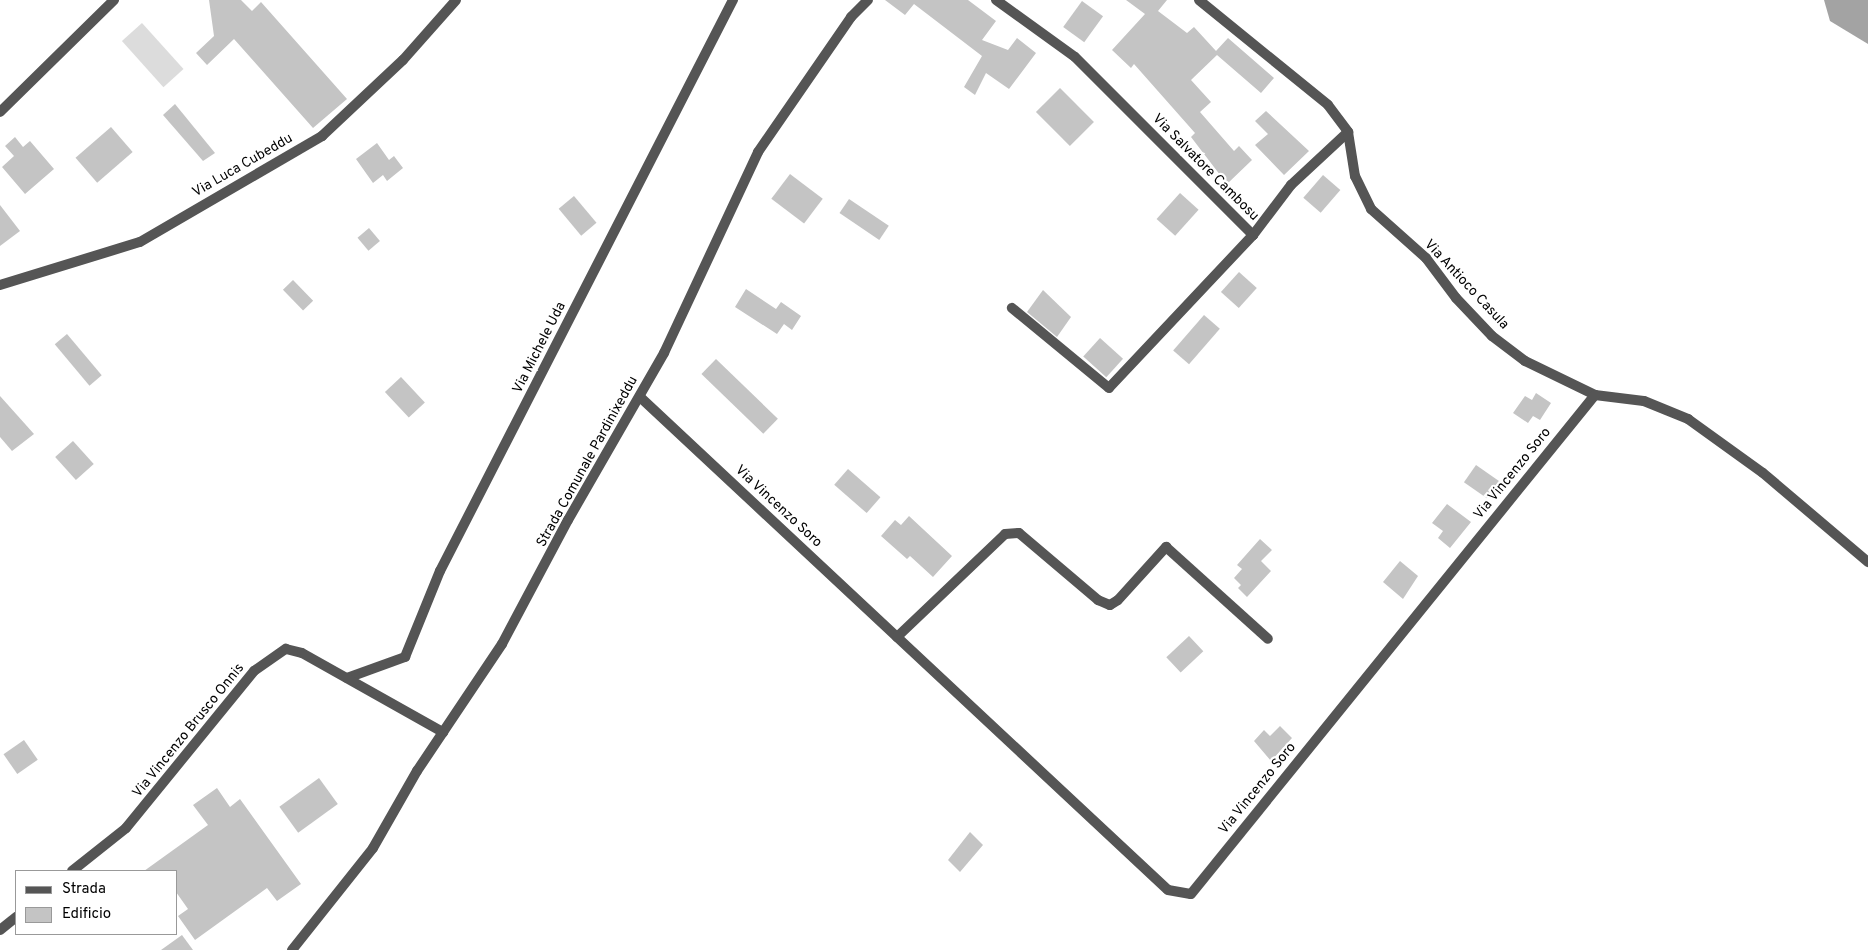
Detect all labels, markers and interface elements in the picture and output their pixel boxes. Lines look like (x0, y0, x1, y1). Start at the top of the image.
street label: Via Salvatore Cambosu (1148, 111, 1262, 225)
street label: Via Luca Cubeddu (190, 130, 296, 202)
street label: Via Antioco Casula (1420, 236, 1512, 334)
street label: Via Michele Uda (510, 300, 570, 396)
street label: Strada Comunale Pardinixeddu (534, 374, 642, 550)
street label: Via Vincenzo Soro (1471, 425, 1555, 523)
street label: Via Vincenzo Soro (731, 462, 825, 552)
street label: Via Vincenzo Brusco Onnis (130, 660, 248, 802)
street label: Via Vincenzo Soro (1216, 740, 1300, 838)
legend (15, 870, 178, 935)
text: Strada (62, 880, 106, 899)
text: Edificio (62, 905, 111, 924)

